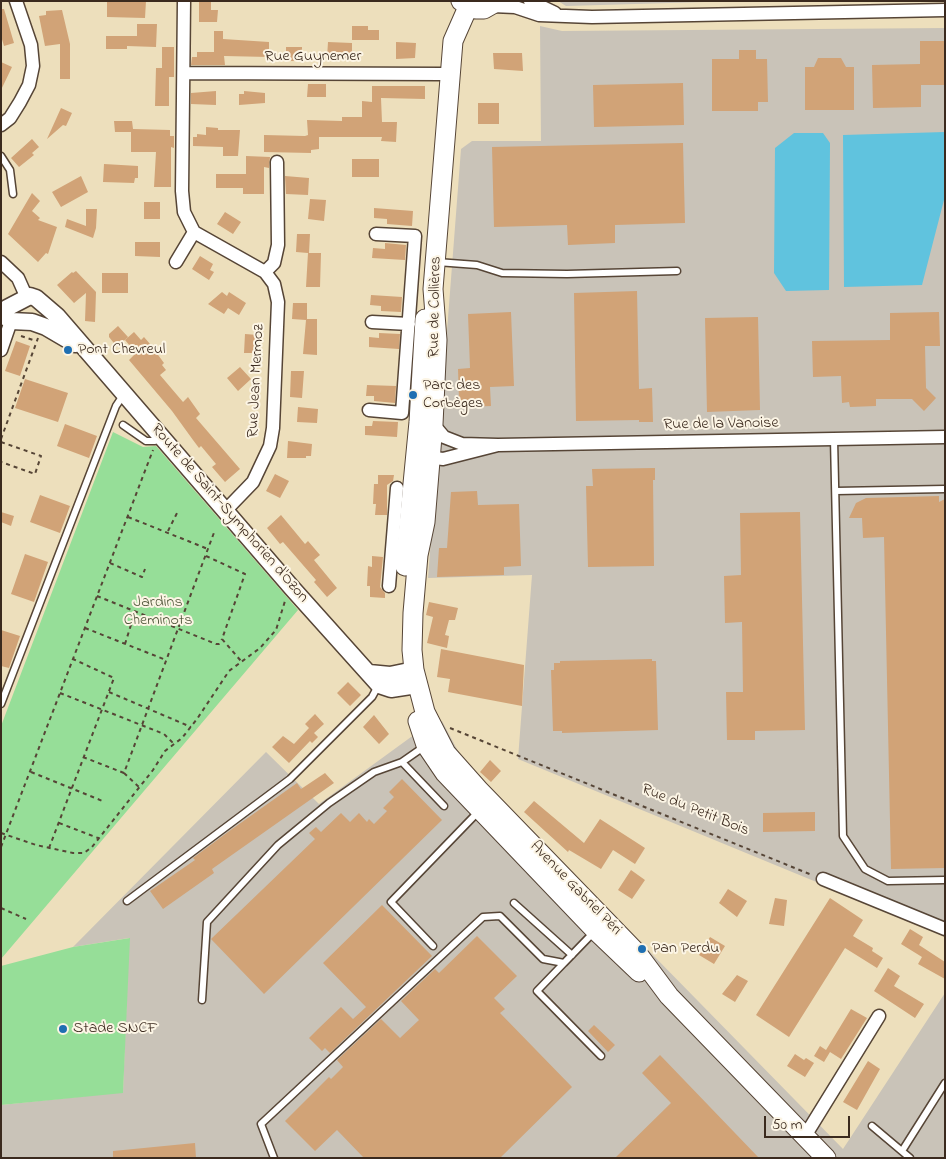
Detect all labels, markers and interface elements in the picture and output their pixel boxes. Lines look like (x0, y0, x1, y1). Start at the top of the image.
street label: Rue Guynemer (265, 47, 361, 67)
street label: Rue de Collières (426, 256, 446, 358)
street label: Rue Jean Mermoz (244, 324, 270, 438)
place label: Pont Chevreul (78, 340, 166, 360)
marker: Pont Chevreul (62, 344, 74, 356)
place label: Parc des Corbèges (423, 376, 483, 414)
marker: Parc des Corbèges (407, 389, 419, 401)
street label: Rue de la Vanoise (663, 414, 779, 436)
street label: Route de Saint-Symphorien d'Ozon (146, 421, 312, 607)
park label: Jardins Cheminots (124, 593, 192, 631)
street label: Rue du Petit Bois (638, 781, 752, 841)
street label: Avenue Gabriel Péri (525, 838, 625, 940)
place label: Pan Perdu (652, 939, 719, 959)
marker: Pan Perdu (636, 943, 648, 955)
place label: Stade SNCF (73, 1019, 158, 1039)
marker: Stade SNCF (57, 1023, 69, 1035)
scale bar (766, 1106, 852, 1138)
text: 50 m (772, 1114, 802, 1136)

